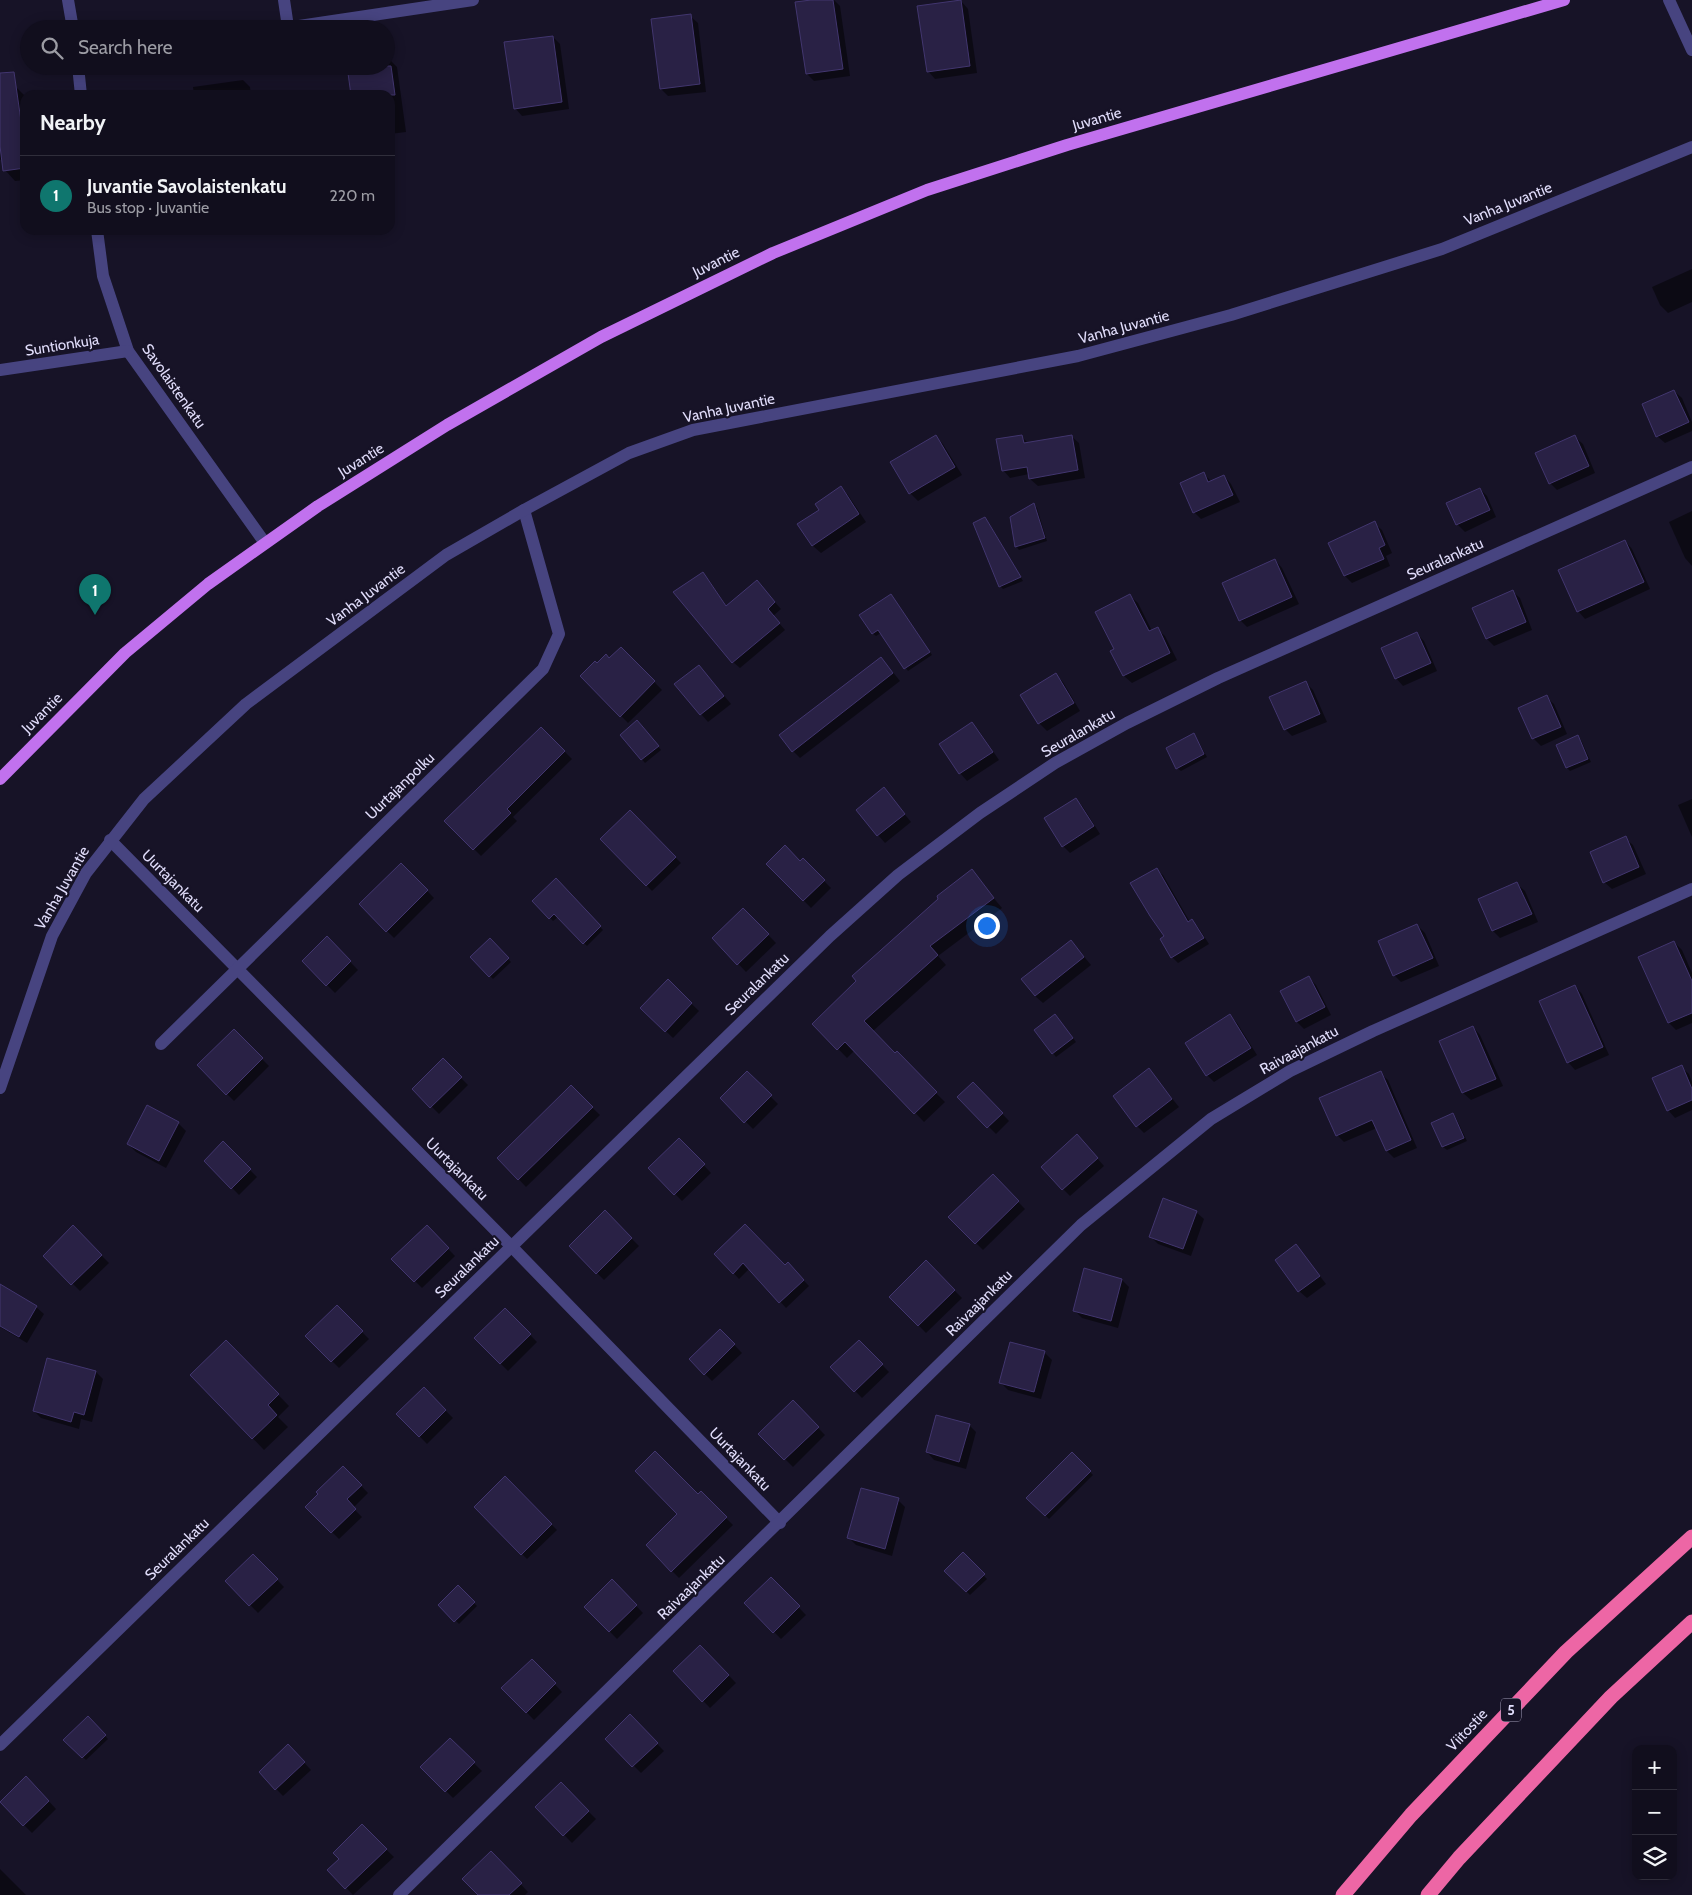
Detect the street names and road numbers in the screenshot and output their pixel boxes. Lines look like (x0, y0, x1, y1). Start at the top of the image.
street label: Juvantie (1069, 103, 1124, 135)
street label: Vanha Juvantie (1462, 178, 1555, 230)
street label: Juvantie (689, 243, 743, 282)
street label: Vanha Juvantie (1077, 306, 1172, 348)
street label: Suntionkuja (24, 330, 101, 360)
street label: Savolaistenkatu (138, 340, 210, 432)
street label: Vanha Juvantie (682, 389, 777, 426)
street label: Juvantie (334, 439, 387, 481)
street label: Seuralankatu (1404, 534, 1486, 584)
street label: Vanha Juvantie (323, 560, 409, 630)
street label: Juvantie (17, 689, 66, 738)
street label: Seuralankatu (1038, 705, 1118, 761)
street label: Uurtajanpolku (362, 749, 438, 823)
street label: Vanha Juvantie (31, 843, 93, 933)
street label: Uurtajankatu (138, 846, 208, 916)
street label: Seuralankatu (721, 949, 793, 1019)
street label: Raivaajankatu (1257, 1022, 1341, 1078)
street label: Uurtajankatu (422, 1134, 492, 1204)
street label: Seuralankatu (431, 1232, 503, 1302)
street label: Raivaajankatu (942, 1266, 1016, 1340)
street label: Uurtajankatu (705, 1424, 775, 1494)
street label: Seuralankatu (141, 1514, 213, 1584)
street label: Raivaajankatu (654, 1551, 728, 1623)
road number: 5 (1501, 1698, 1521, 1722)
street label: Viitostie (1443, 1705, 1491, 1755)

